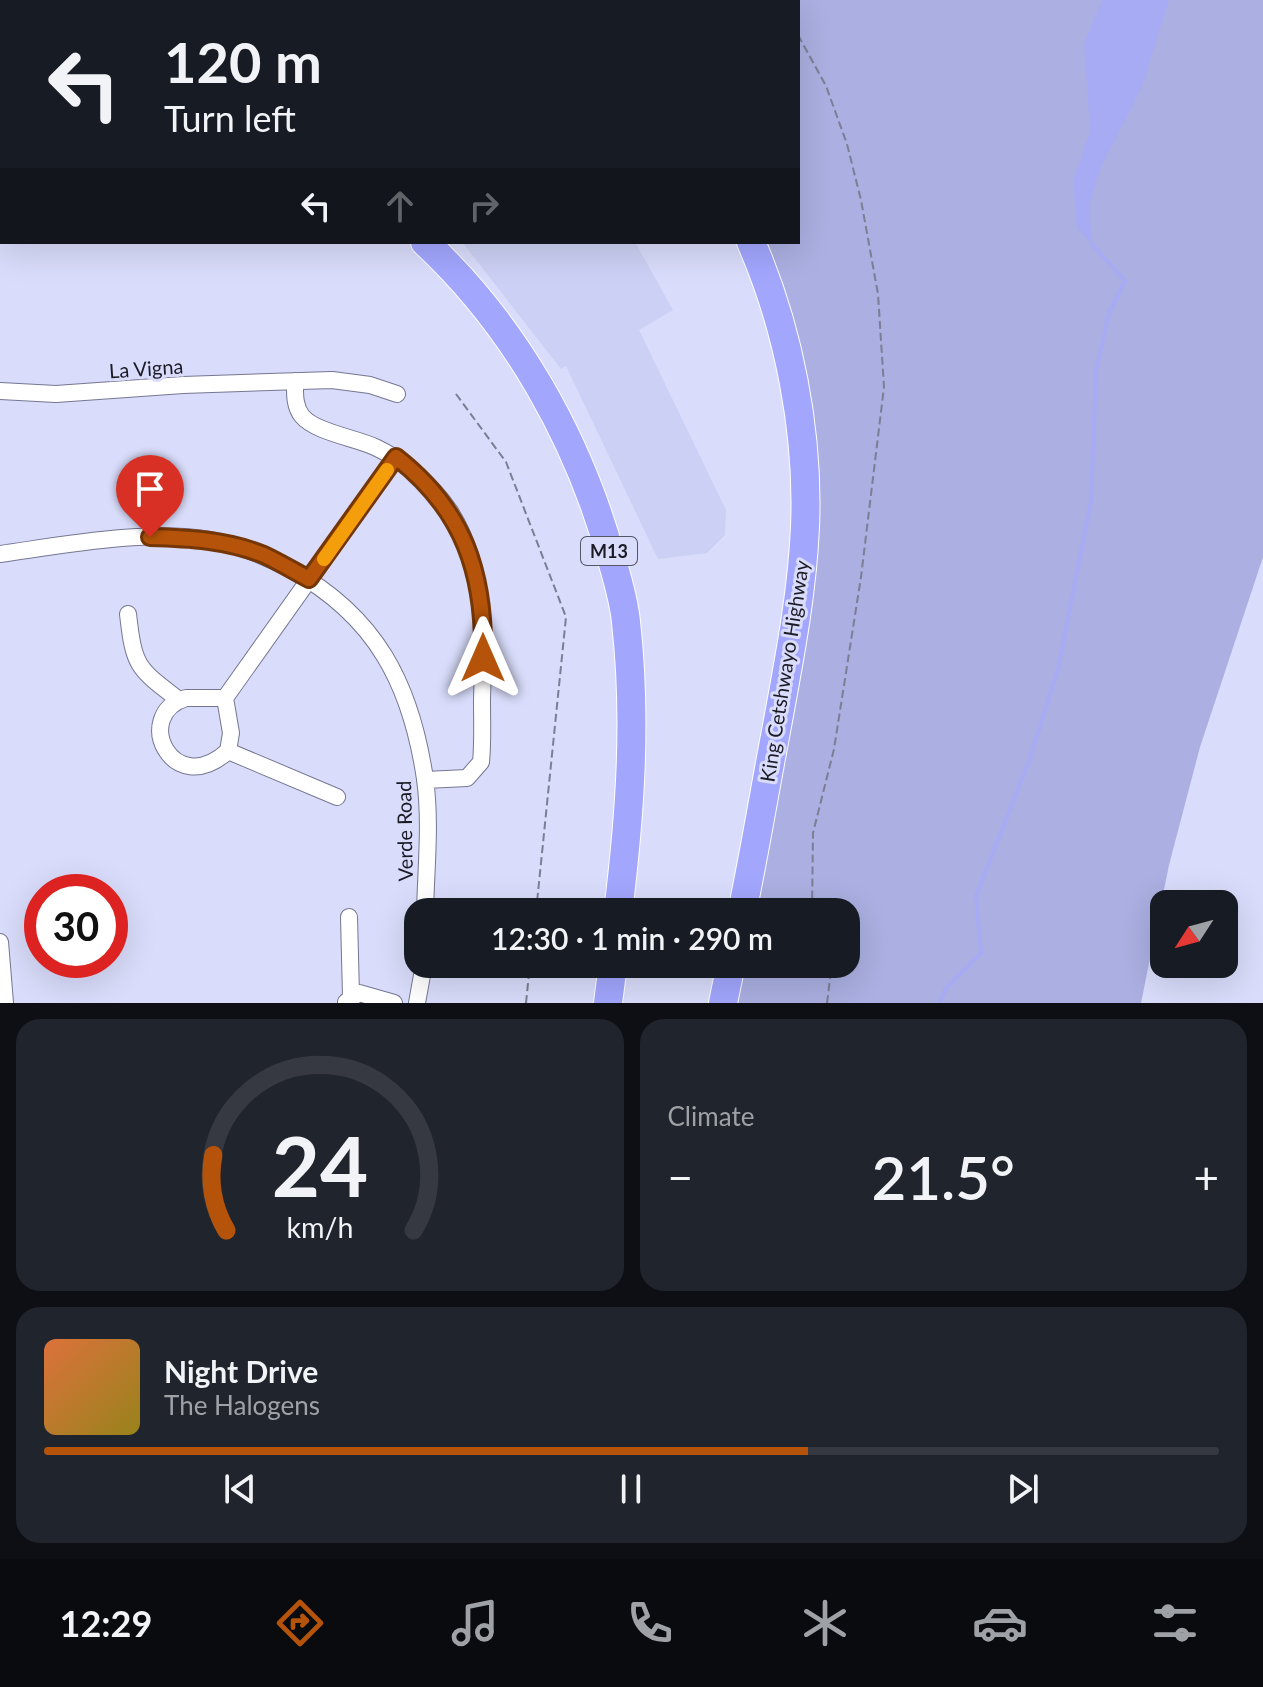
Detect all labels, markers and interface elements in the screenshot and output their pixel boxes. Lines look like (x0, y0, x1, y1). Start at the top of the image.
text: 120 m (164, 28, 322, 95)
icon: left (32, 32, 136, 136)
text: Turn left (164, 96, 296, 140)
icon: left (294, 184, 338, 228)
icon: ahead (378, 184, 422, 228)
icon: right (462, 184, 506, 228)
street label: La Vigna (108, 353, 184, 383)
pin (116, 455, 184, 537)
icon: arrive (128, 467, 172, 511)
road number: M13 (581, 537, 637, 565)
street label: King Cetshwayo Highway (755, 558, 813, 784)
position arrow (441, 616, 525, 700)
street label: Verde Road (391, 780, 417, 882)
speed limit sign: 30 (24, 874, 128, 978)
north arrow (1150, 890, 1238, 978)
map controls (1150, 890, 1238, 978)
text: 12:30 · 1 min · 290 m (491, 920, 773, 956)
text: Climate (668, 1100, 754, 1132)
text: 24 (272, 1115, 368, 1215)
text: 21.5° (872, 1141, 1015, 1213)
text: − (668, 1151, 693, 1203)
text: + (1193, 1151, 1219, 1203)
text: km/h (286, 1210, 353, 1244)
text: Night Drive (164, 1353, 318, 1389)
text: The Halogens (164, 1389, 320, 1421)
icon: previous (218, 1467, 262, 1511)
icon: pause (609, 1467, 653, 1511)
icon: next (1001, 1467, 1045, 1511)
icon: directions (272, 1595, 328, 1651)
icon: music (447, 1595, 503, 1651)
icon: phone (622, 1595, 678, 1651)
icon: climate (797, 1595, 853, 1651)
icon: car (972, 1595, 1028, 1651)
icon: filters (1147, 1595, 1203, 1651)
text: 12:29 (60, 1601, 152, 1645)

